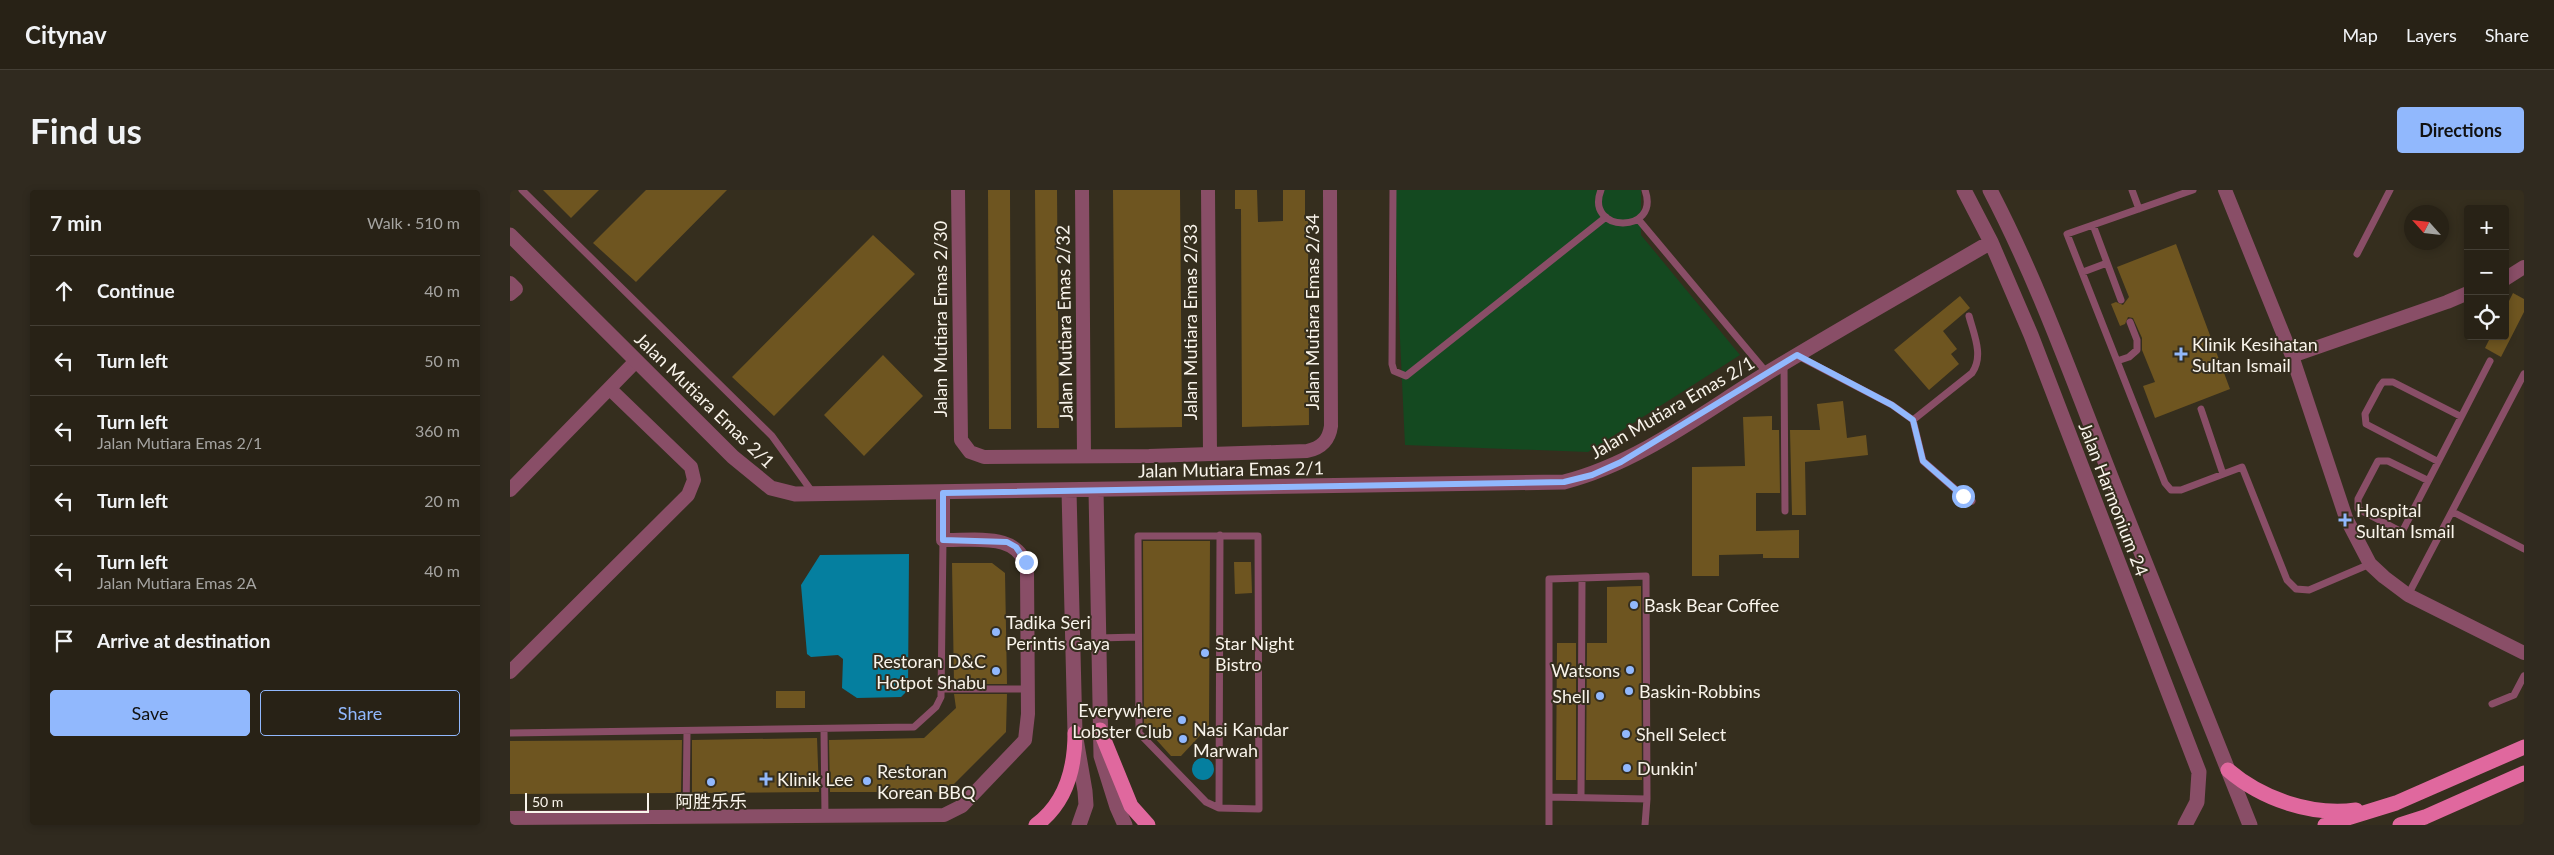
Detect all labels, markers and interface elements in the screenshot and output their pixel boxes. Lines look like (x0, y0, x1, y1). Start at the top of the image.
text: Citynav (25, 20, 107, 49)
text: Map (2342, 24, 2378, 46)
text: Layers (2406, 24, 2457, 46)
text: Share (2485, 24, 2529, 46)
button: Directions (2397, 107, 2524, 153)
text: Find us (30, 109, 142, 151)
north arrow (2404, 205, 2449, 250)
map controls (2464, 205, 2509, 340)
button: + (2464, 205, 2509, 250)
text: 7 min (50, 210, 102, 235)
text: Walk · 510 m (367, 213, 460, 232)
street label: Jalan Mutiara Emas 2/34 (1301, 214, 1323, 410)
street label: Jalan Mutiara Emas 2/30 (929, 221, 951, 417)
street label: Jalan Mutiara Emas 2/33 (1179, 224, 1201, 420)
street label: Jalan Mutiara Emas 2/32 (1051, 225, 1077, 421)
button: − (2464, 250, 2509, 295)
icon: ahead (50, 277, 78, 305)
text: Continue (97, 279, 175, 302)
text: 40 m (424, 281, 460, 300)
button: locate (2464, 295, 2509, 340)
street label: Jalan Mutiara Emas 2/1 (630, 328, 780, 472)
place label: Klinik Kesihatan Sultan Ismail (2192, 333, 2318, 376)
icon: left (50, 347, 78, 375)
marker: Klinik Kesihatan Sultan Ismail (2174, 347, 2188, 361)
text: Turn left (97, 349, 168, 372)
text: 50 m (424, 351, 460, 370)
street label: Jalan Mutiara Emas 2/1 (1586, 351, 1758, 463)
text: Turn left (97, 410, 168, 433)
icon: left (50, 417, 78, 445)
street label: Jalan Harmonium 24 (2075, 419, 2153, 579)
text: 360 m (415, 421, 460, 440)
text: Jalan Mutiara Emas 2/1 (97, 433, 262, 452)
street label: Jalan Mutiara Emas 2/1 (1138, 456, 1324, 482)
route start (1952, 485, 1975, 508)
icon: left (50, 487, 78, 515)
text: Turn left (97, 489, 168, 512)
text: 20 m (424, 491, 460, 510)
place label: Hospital Sultan Ismail (2356, 499, 2455, 542)
marker: Hospital Sultan Ismail (2338, 513, 2352, 527)
text: Turn left (97, 550, 168, 573)
route end (1015, 551, 1038, 574)
icon: left (50, 557, 78, 585)
text: 40 m (424, 561, 460, 580)
text: Jalan Mutiara Emas 2A (97, 573, 257, 592)
place label: Bask Bear Coffee (1644, 594, 1779, 616)
marker: Bask Bear Coffee (1628, 599, 1640, 611)
place label: Tadika Seri Perintis Gaya (1006, 611, 1110, 654)
marker: Tadika Seri Perintis Gaya (990, 626, 1002, 638)
icon: arrive (50, 627, 78, 655)
text: Arrive at destination (97, 629, 270, 652)
place label: Star Night Bistro (1215, 632, 1295, 675)
marker: Star Night Bistro (1199, 647, 1211, 659)
place label: Restoran D&C Hotpot Shabu (873, 650, 986, 693)
place label: Watsons (1551, 659, 1620, 681)
marker: Watsons (1624, 664, 1636, 676)
marker: Restoran D&C Hotpot Shabu (990, 665, 1002, 677)
place label: Baskin-Robbins (1639, 680, 1761, 702)
place label: Shell (1552, 685, 1590, 707)
marker: Baskin-Robbins (1623, 685, 1635, 697)
button: Save (50, 690, 250, 736)
button: Share (260, 690, 460, 736)
marker: Shell (1594, 690, 1606, 702)
place label: Everywhere Lobster Club (1072, 699, 1172, 742)
marker: Everywhere Lobster Club (1176, 714, 1188, 726)
place label: Nasi Kandar Marwah (1193, 718, 1289, 761)
place label: Shell Select (1636, 723, 1727, 745)
marker: Shell Select (1620, 728, 1632, 740)
marker: Nasi Kandar Marwah (1177, 733, 1189, 745)
place label: Dunkin' (1637, 757, 1698, 779)
place label: Restoran Korean BBQ (877, 760, 976, 803)
marker: Dunkin' (1621, 762, 1633, 774)
place label: Klinik Lee (777, 768, 853, 790)
marker: Klinik Lee (759, 772, 773, 786)
marker: Restoran Korean BBQ (861, 775, 873, 787)
marker: 阿胜乐乐 (705, 776, 717, 788)
scale bar (525, 790, 649, 813)
place label: 阿胜乐乐 (675, 790, 747, 812)
text: 50 m (532, 793, 563, 810)

